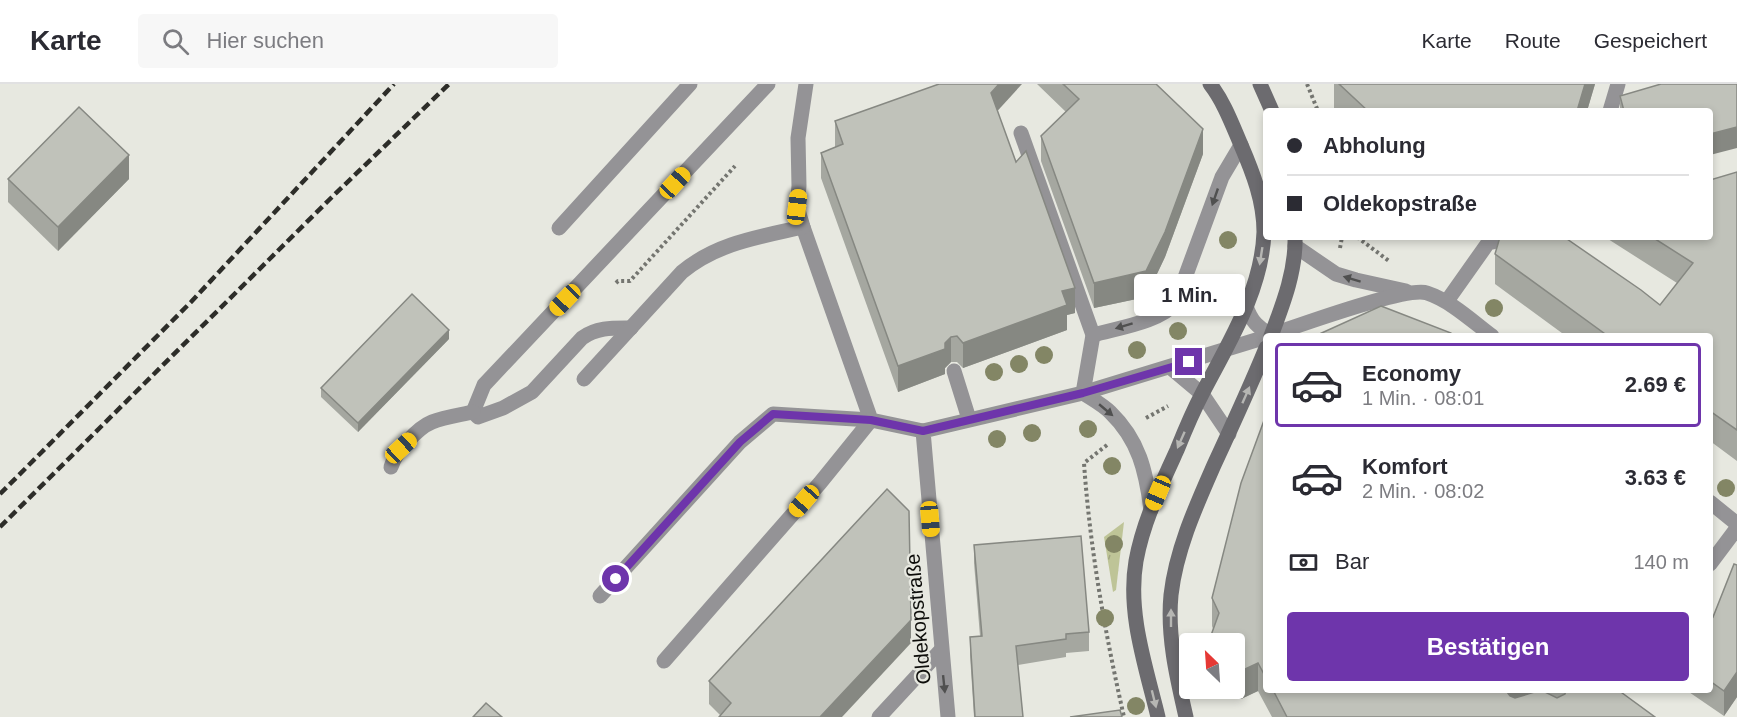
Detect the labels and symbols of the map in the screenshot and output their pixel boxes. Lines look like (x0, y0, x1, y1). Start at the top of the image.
car (656, 164, 694, 202)
car (786, 188, 808, 226)
one-way arrow (1209, 188, 1219, 206)
one-way arrow (1256, 246, 1265, 265)
one-way arrow (1343, 274, 1361, 283)
callout: 1 Min. (1134, 275, 1244, 317)
car (546, 281, 584, 319)
one-way arrow (1115, 322, 1133, 331)
route end (1175, 348, 1202, 375)
one-way arrow (1242, 386, 1251, 404)
one-way arrow (1098, 403, 1113, 416)
car (382, 429, 420, 467)
one-way arrow (1176, 432, 1186, 450)
car (1143, 473, 1173, 513)
car (785, 482, 823, 520)
car (919, 500, 941, 538)
street label: Oldekopstraße (901, 553, 935, 685)
route start (602, 565, 629, 592)
one-way arrow (1166, 608, 1176, 627)
north arrow (1179, 633, 1245, 699)
one-way arrow (940, 674, 949, 693)
one-way arrow (1149, 689, 1159, 708)

